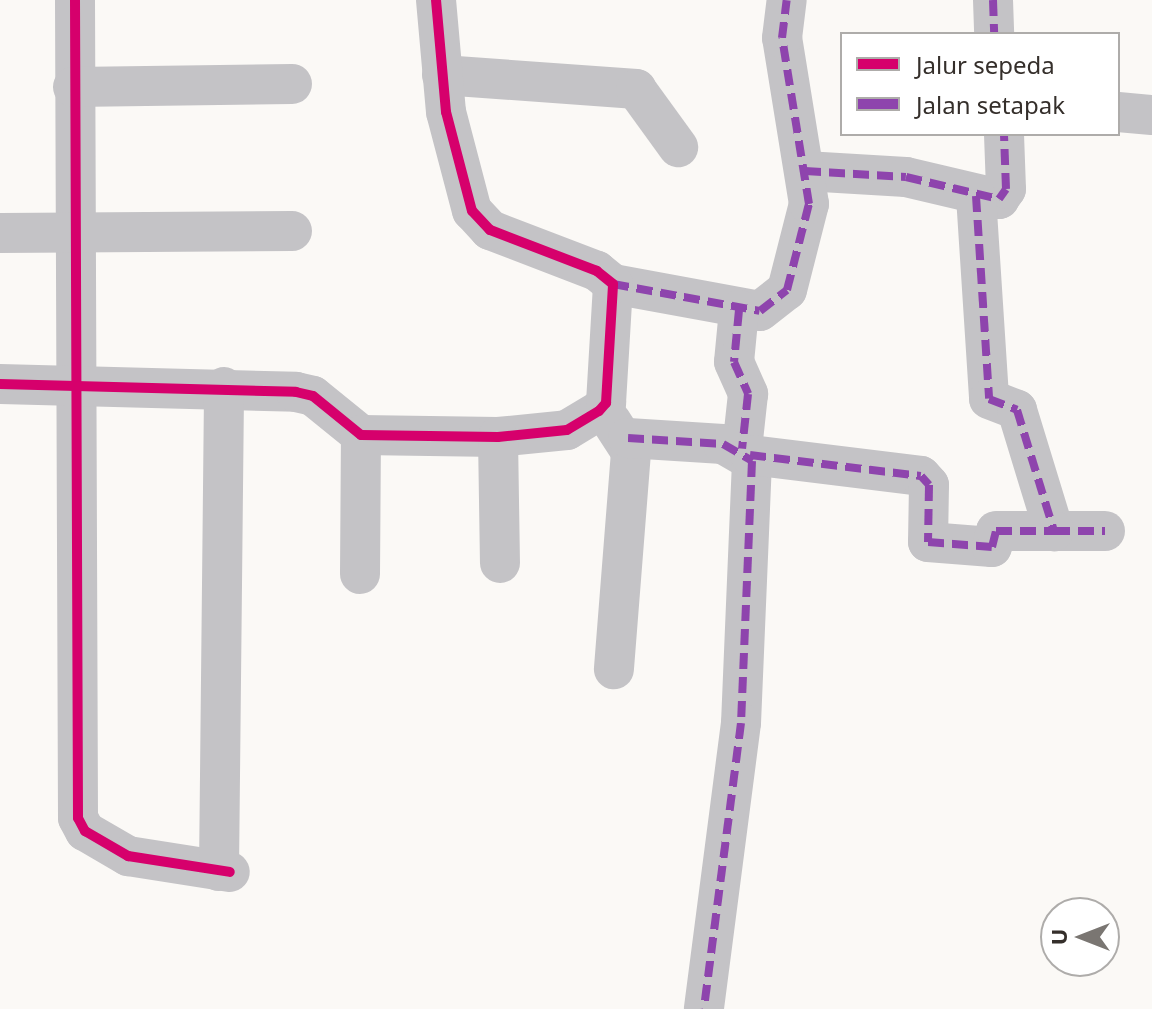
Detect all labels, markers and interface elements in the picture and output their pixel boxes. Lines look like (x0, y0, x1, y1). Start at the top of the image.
legend (840, 32, 1120, 136)
text: Jalur sepeda (916, 48, 1055, 81)
text: Jalan setapak (916, 88, 1065, 121)
north arrow (1040, 897, 1120, 977)
text: U (1043, 929, 1073, 945)

